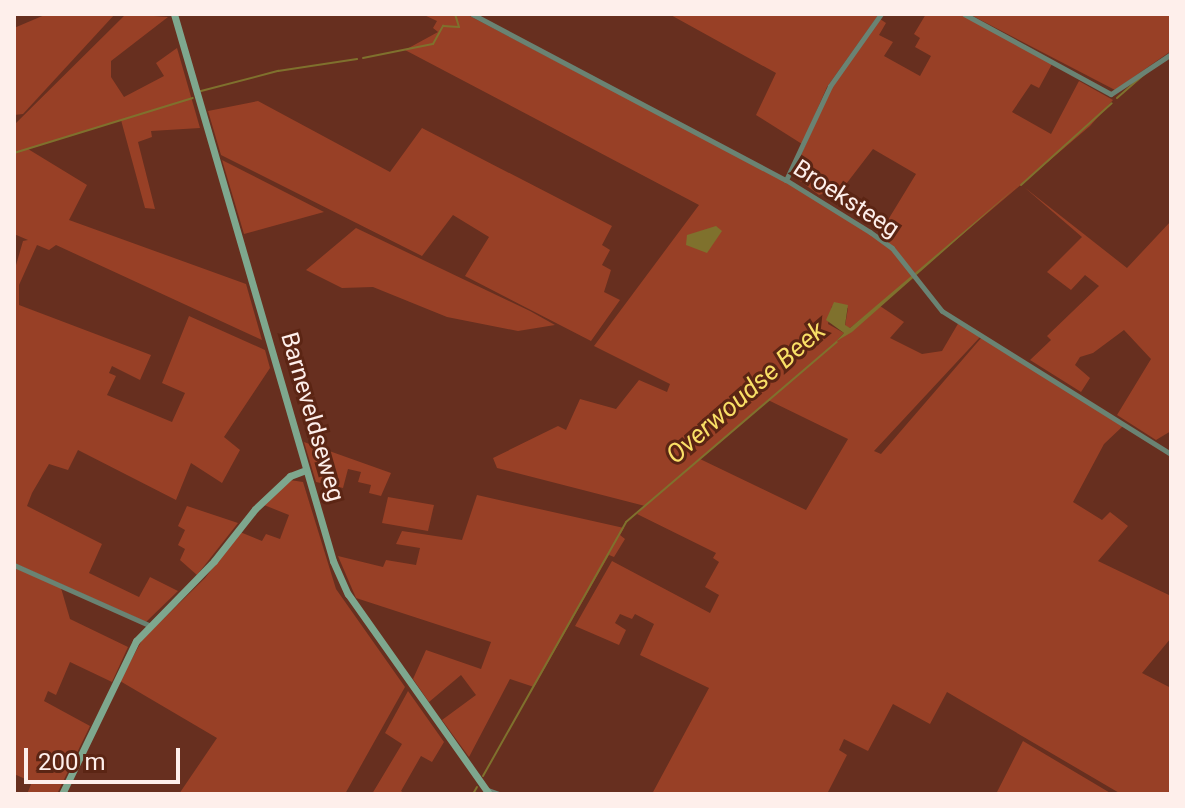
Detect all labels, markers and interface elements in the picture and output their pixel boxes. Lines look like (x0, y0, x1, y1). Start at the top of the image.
street label: Broeksteeg (788, 154, 904, 244)
water label: Overwoudse Beek (660, 315, 832, 471)
street label: Barneveldseweg (274, 329, 350, 505)
scale bar (28, 732, 184, 782)
text: 200 m (38, 748, 105, 776)

